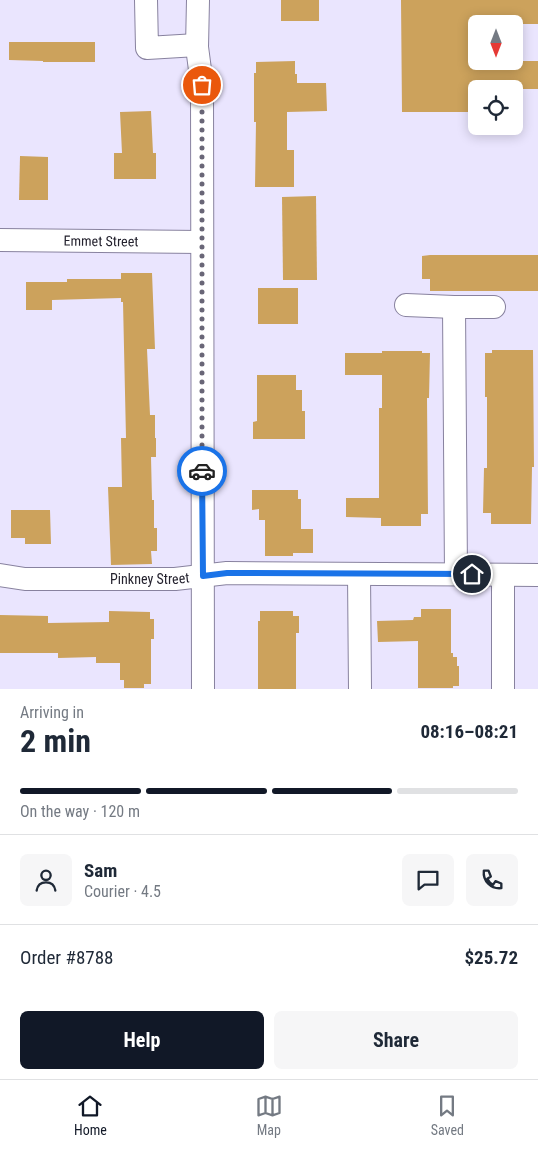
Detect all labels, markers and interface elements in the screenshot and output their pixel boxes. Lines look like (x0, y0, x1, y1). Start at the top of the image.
north arrow (468, 15, 522, 70)
map controls (468, 15, 523, 135)
pin (181, 64, 223, 106)
icon: bag (188, 71, 216, 99)
button: locate (468, 80, 523, 135)
street label: Emmet Street (63, 233, 138, 249)
courier (177, 446, 227, 496)
icon: car (188, 457, 216, 485)
pin (451, 553, 493, 595)
icon: home (458, 560, 486, 588)
street label: Pinkney Street (110, 569, 190, 587)
text: Arriving in (20, 703, 84, 722)
text: 08:16–08:21 (420, 720, 518, 743)
text: 2 min (20, 722, 91, 760)
text: On the way · 120 m (20, 802, 140, 821)
button: person (20, 854, 72, 906)
button: chat (402, 854, 454, 906)
button: phone (466, 854, 518, 906)
text: Sam (84, 859, 117, 882)
text: Courier · 4.5 (84, 882, 161, 901)
text: Order #8788 (20, 946, 113, 969)
text: $25.72 (464, 946, 518, 969)
button: Help (20, 1011, 264, 1069)
button: Share (274, 1011, 518, 1069)
tab: Home (74, 1092, 107, 1138)
tab: Map (255, 1092, 283, 1138)
tab: Saved (431, 1092, 464, 1138)

